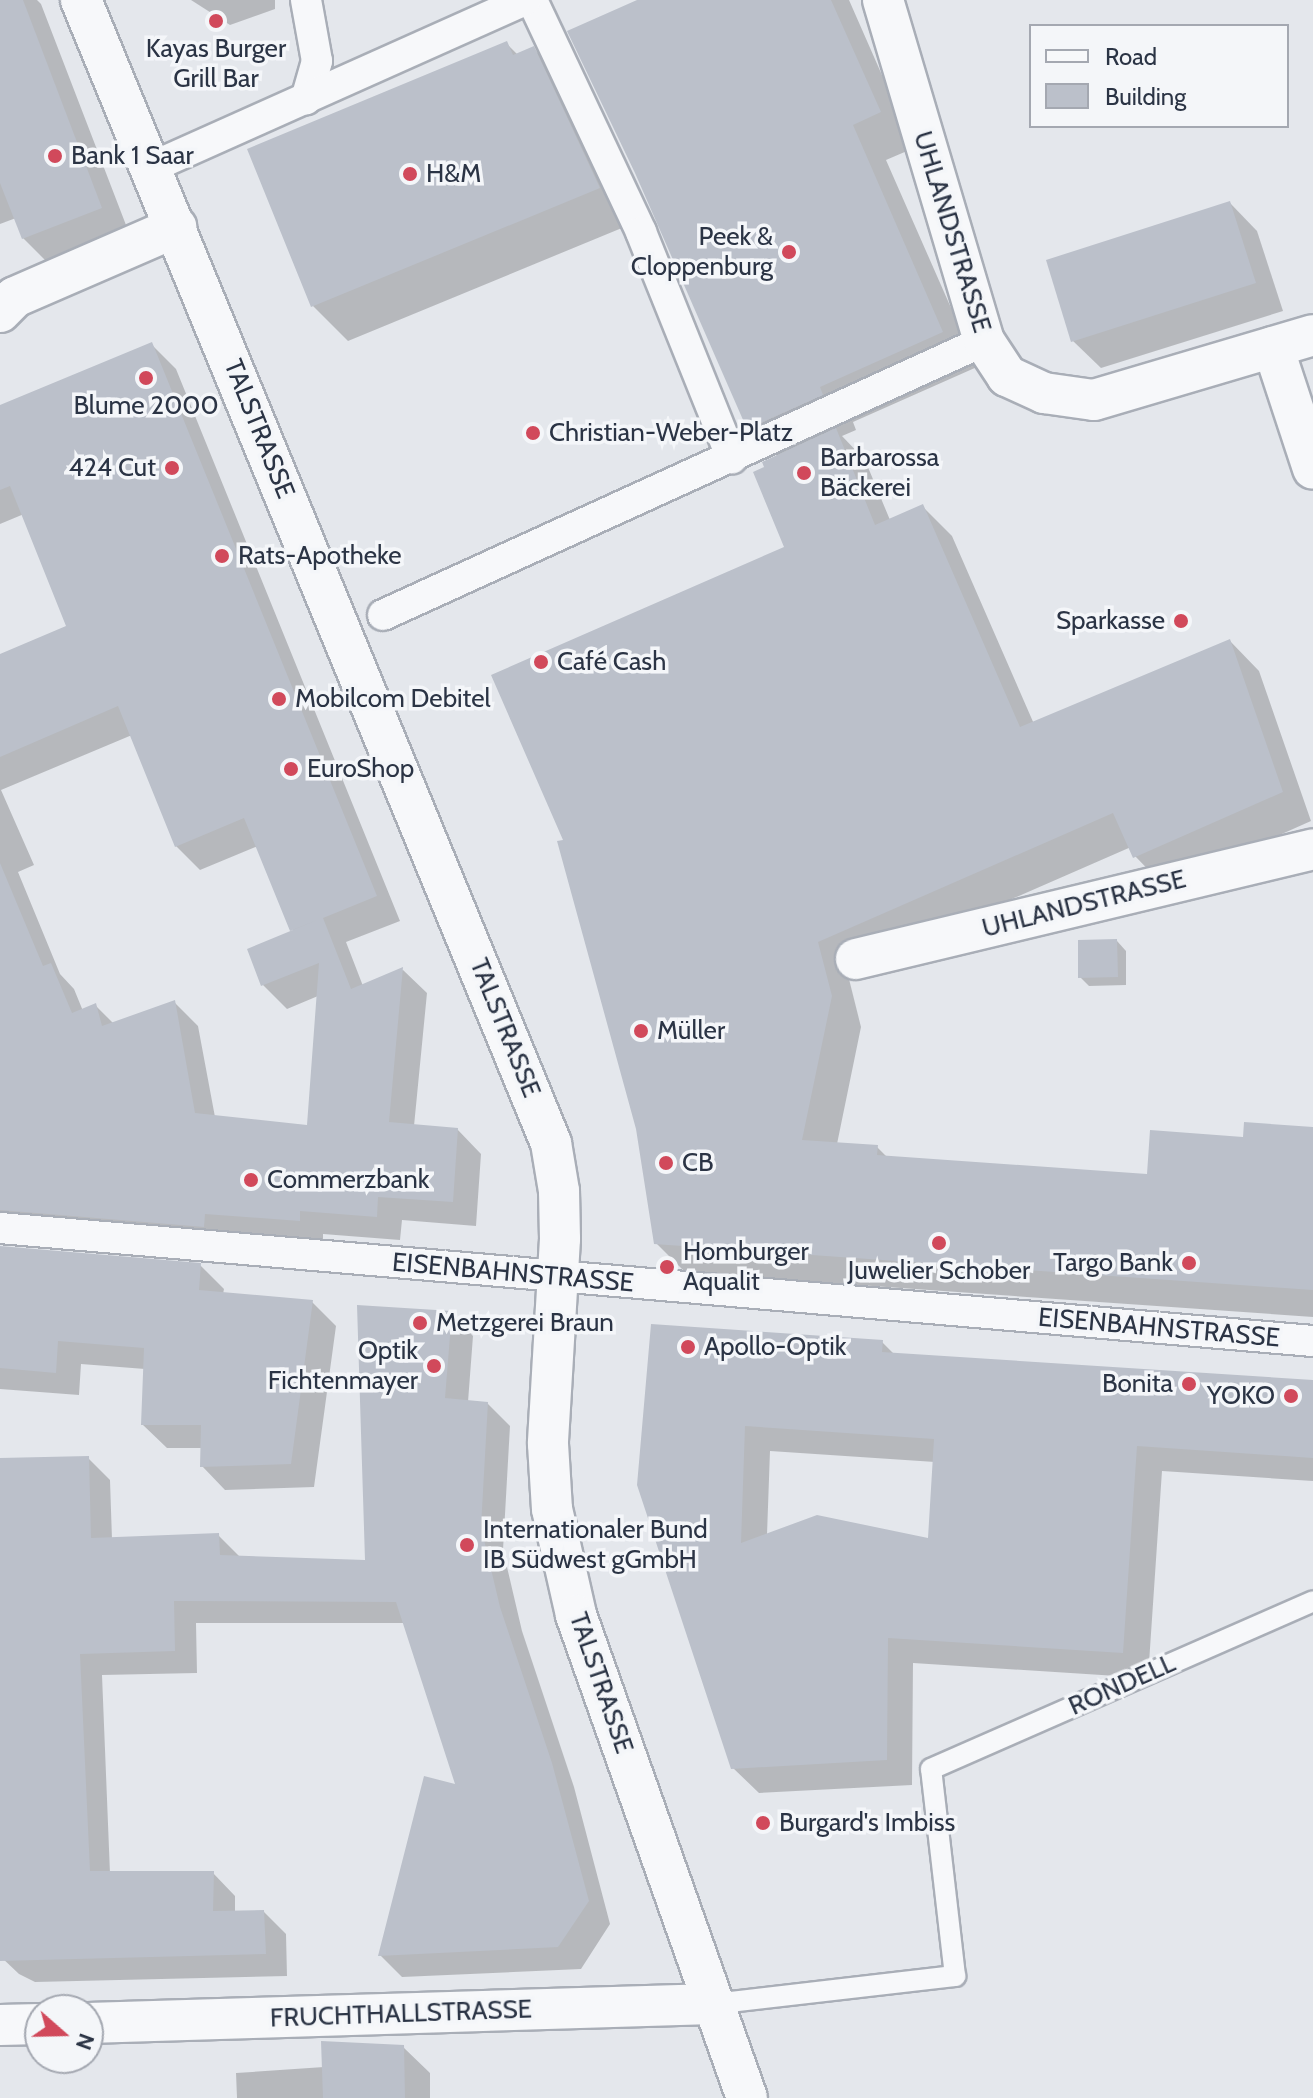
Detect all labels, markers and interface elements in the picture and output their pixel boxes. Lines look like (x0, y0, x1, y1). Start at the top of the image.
marker: Kayas Burger Grill Bar (207, 12, 225, 30)
legend (1029, 24, 1289, 128)
place label: Kayas Burger Grill Bar (146, 33, 286, 94)
text: Road (1105, 42, 1157, 71)
text: Building (1105, 82, 1186, 111)
street label: UHLANDSTRASSE (907, 128, 997, 336)
place label: Bank 1 Saar (71, 140, 194, 172)
marker: Bank 1 Saar (46, 147, 64, 165)
place label: H&M (426, 158, 481, 190)
marker: H&M (401, 165, 419, 183)
place label: Peek & Cloppenburg (631, 221, 773, 282)
marker: Peek & Cloppenburg (780, 243, 798, 261)
street label: TALSTRASSE (217, 355, 301, 503)
marker: Blume 2000 (137, 369, 155, 387)
place label: Blume 2000 (73, 390, 219, 422)
place label: Christian-Weber-Platz (549, 417, 793, 449)
marker: Christian-Weber-Platz (524, 424, 542, 442)
place label: Barbarossa Bäckerei (820, 442, 939, 504)
place label: 424 Cut (68, 452, 156, 484)
marker: 424 Cut (163, 459, 181, 477)
marker: Barbarossa Bäckerei (795, 464, 813, 482)
place label: Rats-Apotheke (238, 540, 401, 572)
marker: Rats-Apotheke (213, 547, 231, 565)
place label: Sparkasse (1056, 605, 1165, 637)
marker: Sparkasse (1172, 612, 1190, 630)
place label: Café Cash (557, 646, 666, 678)
marker: Café Cash (532, 653, 550, 671)
place label: Mobilcom Debitel (295, 683, 491, 715)
marker: Mobilcom Debitel (270, 690, 288, 708)
place label: EuroShop (307, 753, 414, 785)
marker: EuroShop (282, 760, 300, 778)
street label: UHLANDSTRASSE (979, 864, 1189, 944)
street label: TALSTRASSE (463, 954, 547, 1102)
place label: Müller (657, 1015, 725, 1047)
marker: Müller (632, 1022, 650, 1040)
place label: CB (682, 1147, 714, 1179)
marker: CB (657, 1154, 675, 1172)
place label: Commerzbank (267, 1164, 429, 1196)
marker: Commerzbank (242, 1171, 260, 1189)
marker: Juwelier Schober (930, 1234, 948, 1252)
place label: Homburger Aqualit (683, 1236, 809, 1298)
street label: EISENBAHNSTRASSE (391, 1247, 635, 1299)
place label: Targo Bank (1053, 1247, 1173, 1279)
marker: Targo Bank (1180, 1254, 1198, 1272)
place label: Juwelier Schober (848, 1255, 1030, 1287)
marker: Homburger Aqualit (658, 1258, 676, 1276)
street label: EISENBAHNSTRASSE (1037, 1302, 1281, 1354)
place label: Metzgerei Braun (436, 1307, 614, 1339)
marker: Metzgerei Braun (411, 1314, 429, 1332)
place label: Apollo-Optik (704, 1331, 846, 1363)
place label: Optik Fichtenmayer (268, 1335, 418, 1396)
marker: Apollo-Optik (679, 1338, 697, 1356)
marker: Optik Fichtenmayer (425, 1357, 443, 1375)
place label: Bonita (1102, 1368, 1173, 1400)
marker: Bonita (1180, 1375, 1198, 1393)
place label: YOKO (1207, 1380, 1275, 1412)
marker: YOKO (1282, 1387, 1300, 1405)
place label: Internationaler Bund IB Südwest gGmbH (483, 1514, 708, 1576)
marker: Internationaler Bund IB Südwest gGmbH (458, 1536, 476, 1554)
street label: TALSTRASSE (562, 1608, 640, 1758)
street label: RONDELL (1064, 1648, 1180, 1722)
place label: Burgard's Imbiss (779, 1807, 955, 1839)
marker: Burgard's Imbiss (754, 1814, 772, 1832)
north arrow (24, 1994, 104, 2074)
street label: FRUCHTHALLSTRASSE (269, 1994, 533, 2034)
text: N (70, 2030, 100, 2054)

